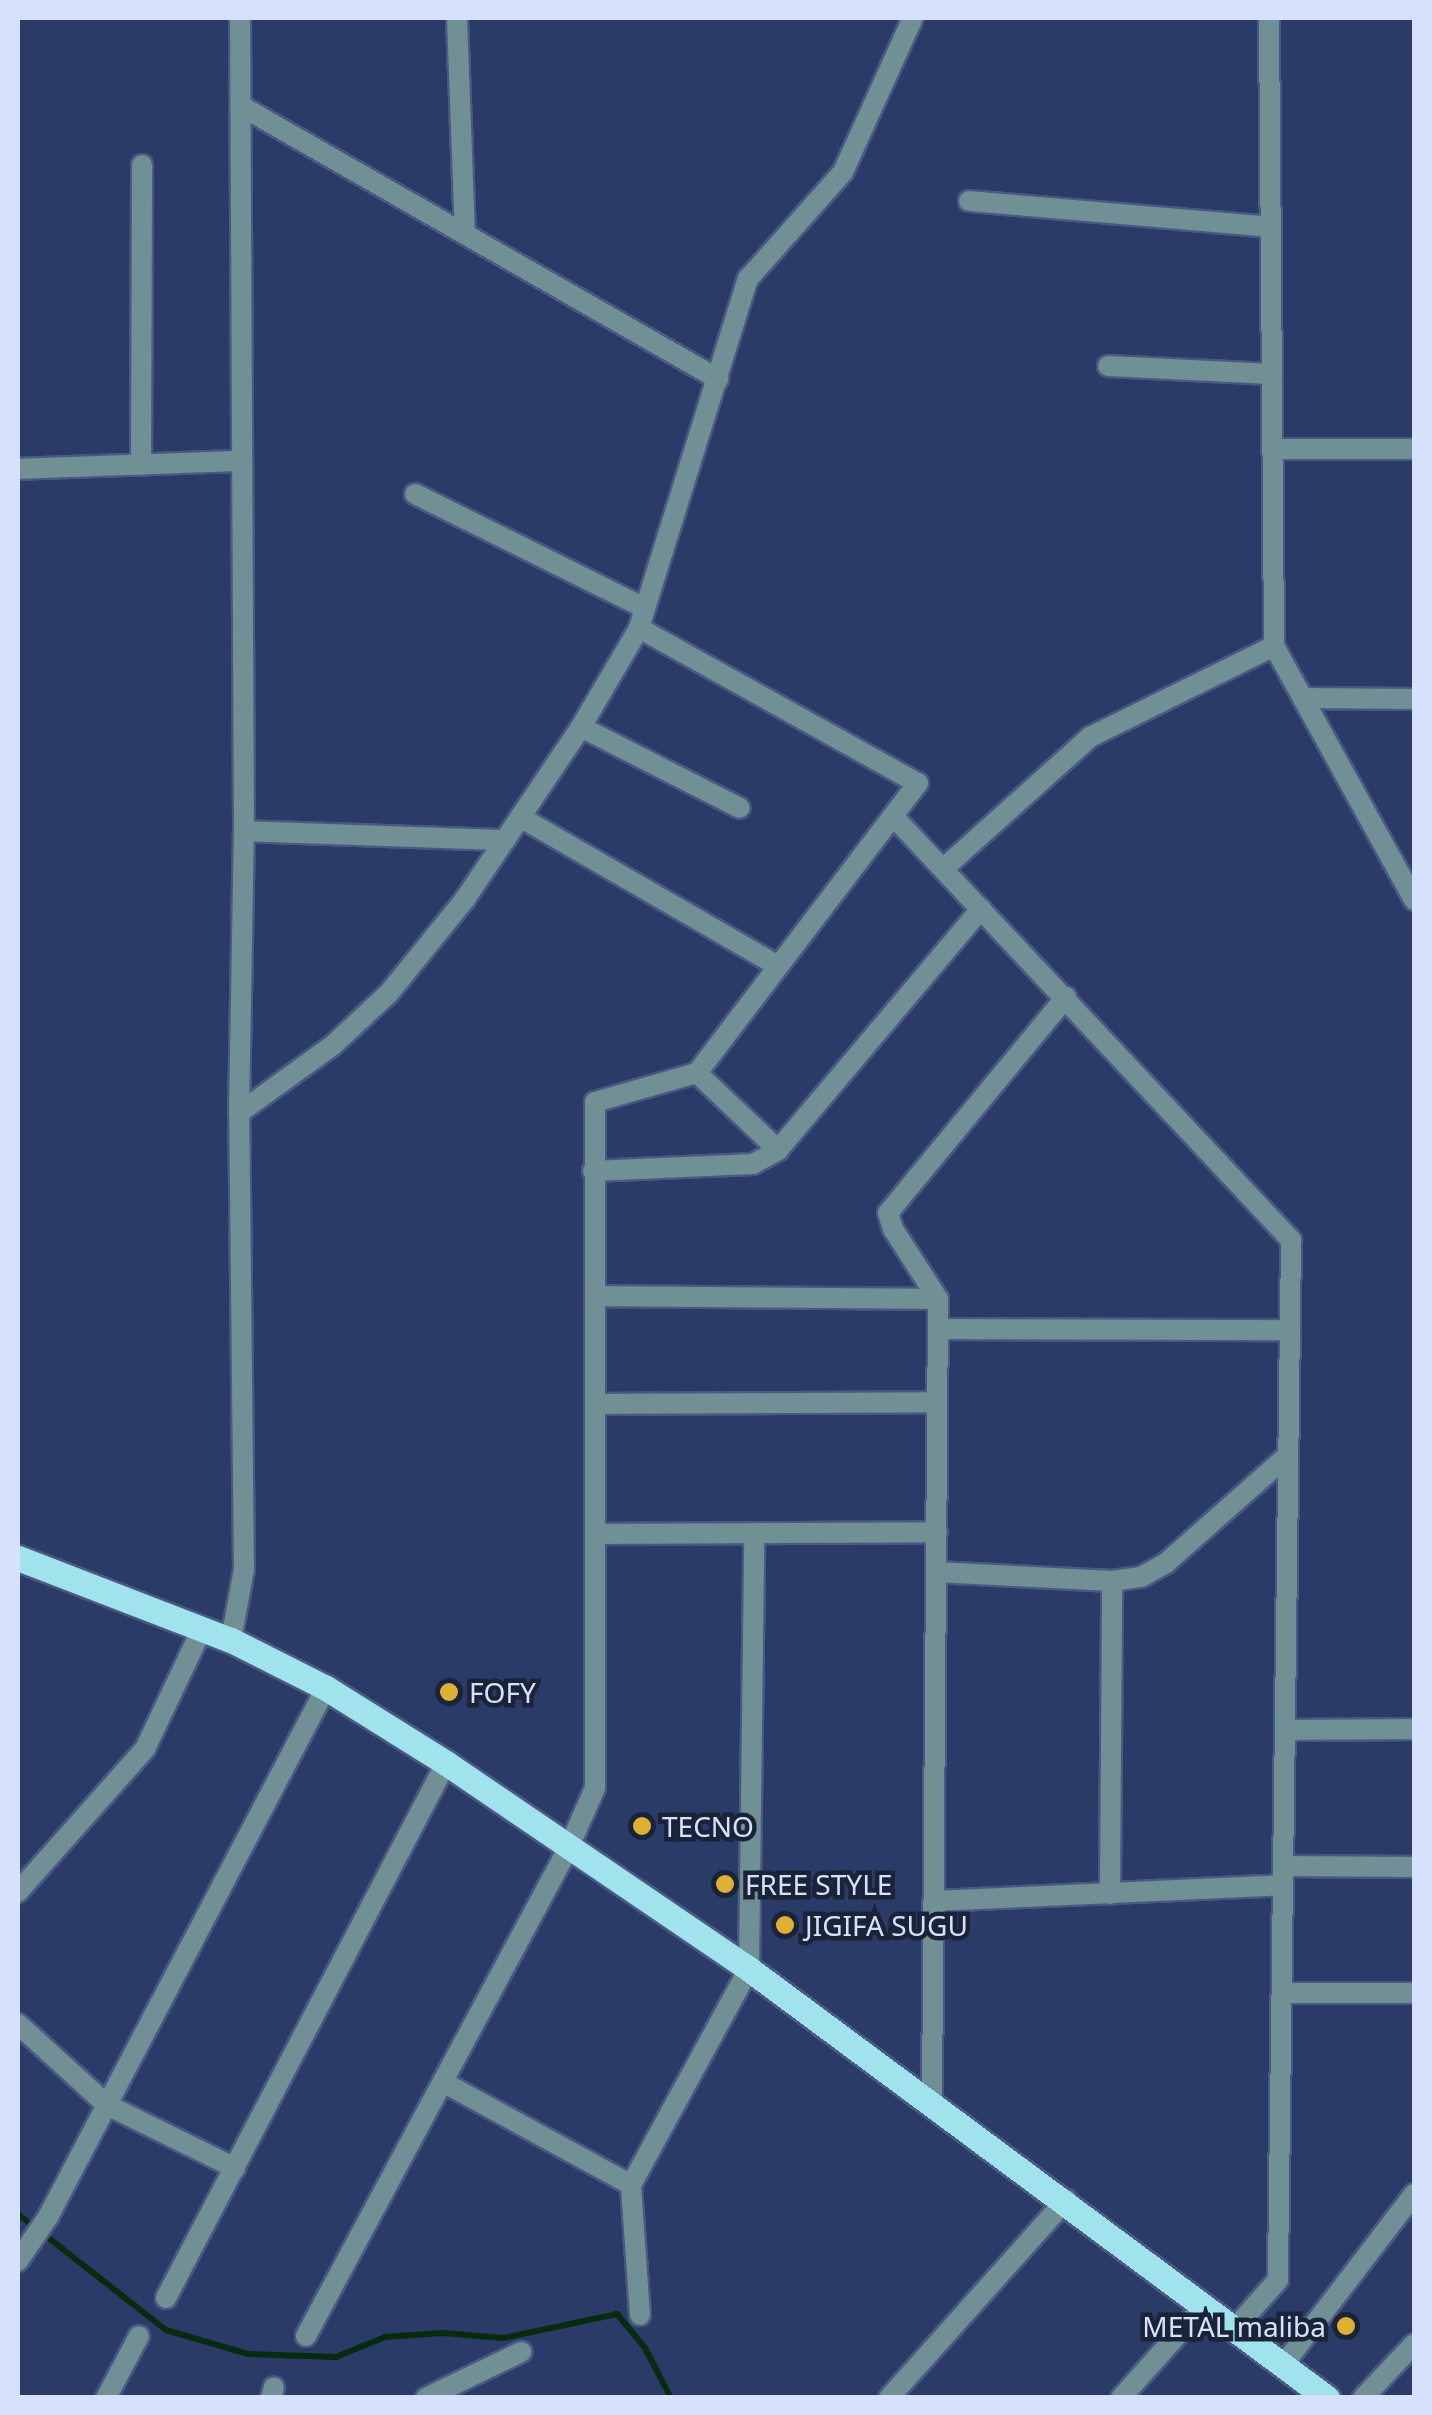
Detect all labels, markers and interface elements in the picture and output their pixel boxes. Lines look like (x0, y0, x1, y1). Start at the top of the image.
place label: FOFY (469, 1675, 536, 1709)
marker: FOFY (438, 1681, 460, 1703)
place label: TECNO (662, 1809, 754, 1843)
marker: TECNO (631, 1815, 653, 1837)
place label: FREE STYLE (745, 1867, 892, 1901)
marker: FREE STYLE (714, 1873, 736, 1895)
place label: JIGIFA SUGU (805, 1908, 968, 1942)
marker: JIGIFA SUGU (774, 1914, 796, 1936)
place label: METAL maliba (1142, 2309, 1326, 2343)
marker: METAL maliba (1335, 2315, 1357, 2337)

